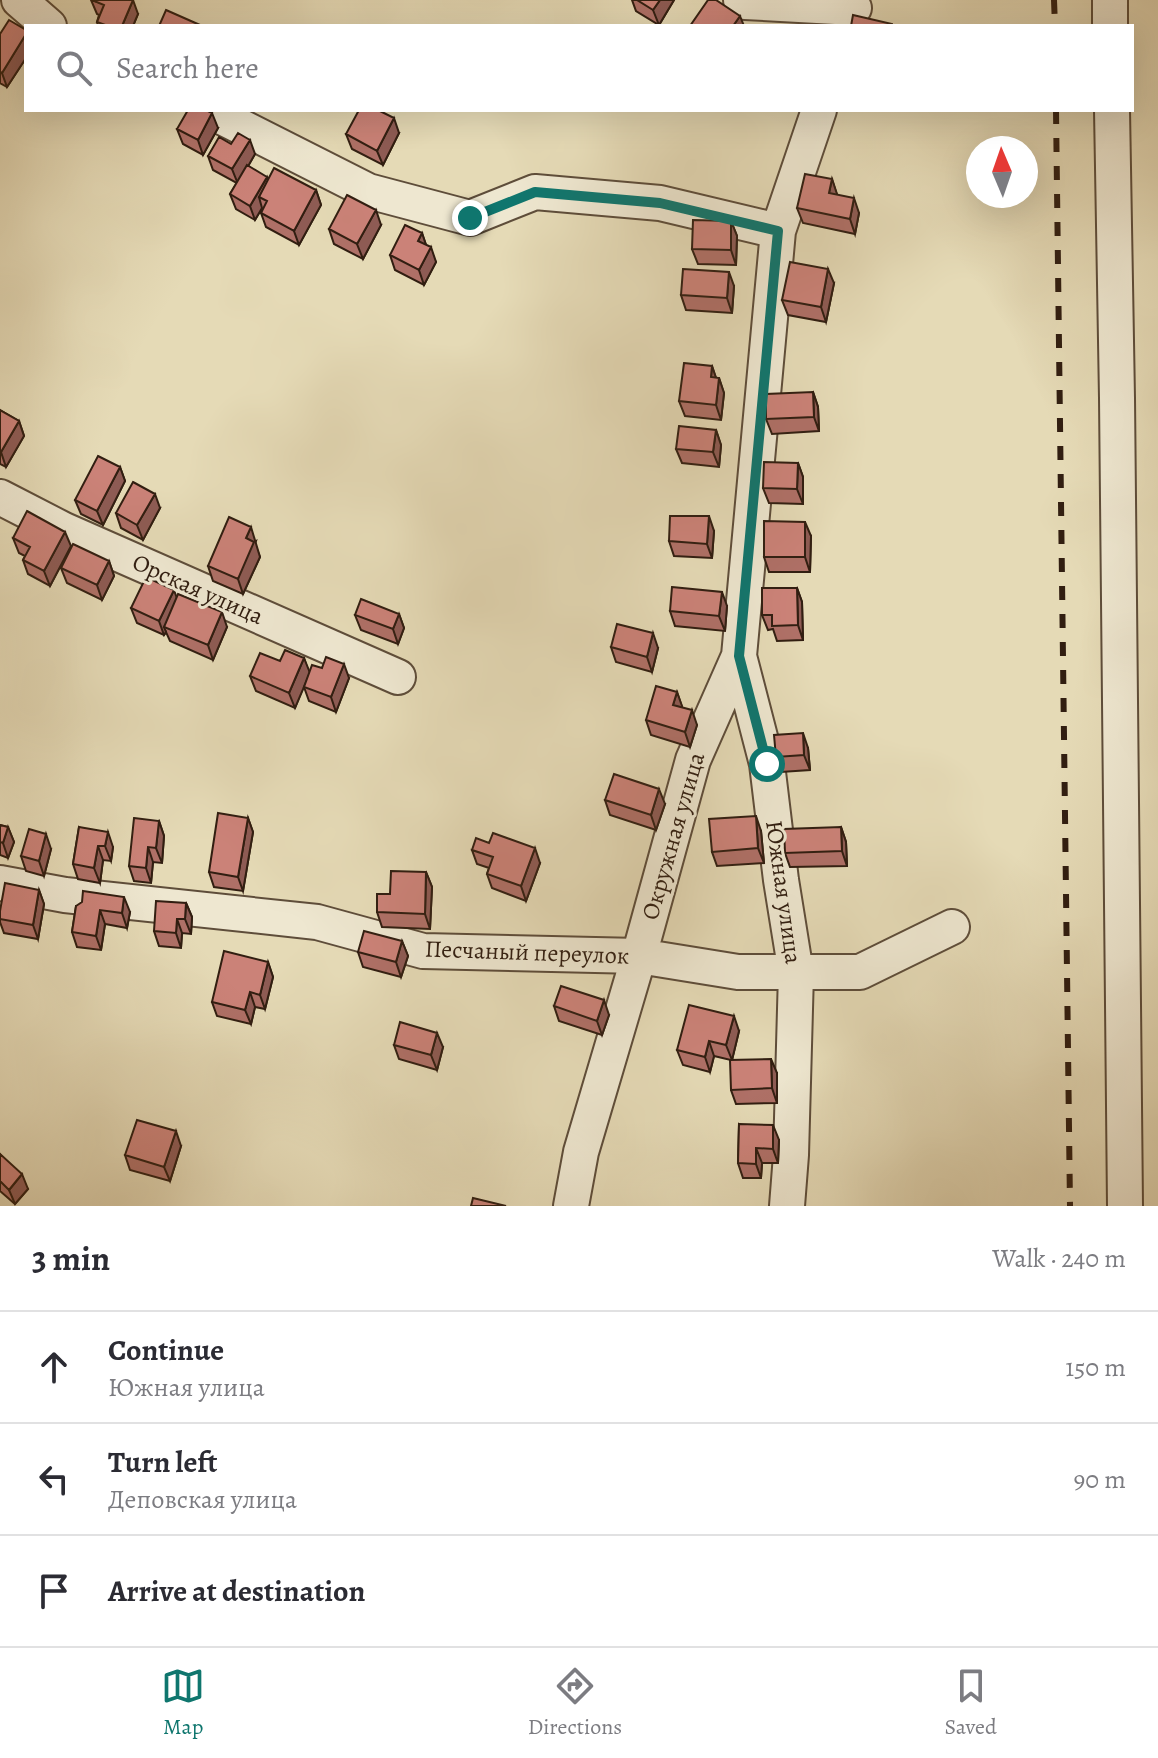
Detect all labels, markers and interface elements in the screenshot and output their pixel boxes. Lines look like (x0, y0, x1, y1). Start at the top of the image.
search box (24, 24, 1134, 112)
icon: search (52, 46, 96, 90)
text: Search here (116, 48, 259, 88)
north arrow (966, 136, 1038, 208)
route end (452, 200, 488, 236)
street label: Орская улица (127, 546, 269, 632)
route start (749, 746, 785, 782)
street label: Окружная улица (634, 749, 712, 923)
street label: Южная улица (758, 818, 810, 966)
street label: Песчаный переулок (424, 932, 630, 972)
text: 3 min (32, 1235, 110, 1282)
text: Walk · 240 m (992, 1241, 1126, 1276)
text: Continue (108, 1330, 224, 1370)
icon: ahead (32, 1345, 76, 1389)
text: 150 m (1065, 1350, 1126, 1385)
text: Южная улица (108, 1370, 265, 1405)
text: Turn left (108, 1442, 217, 1482)
icon: left (32, 1457, 76, 1501)
text: 90 m (1074, 1462, 1126, 1497)
text: Деповская улица (108, 1482, 297, 1517)
icon: arrive (32, 1569, 76, 1613)
text: Arrive at destination (108, 1571, 365, 1611)
tab: Map (161, 1664, 205, 1742)
tab: Directions (528, 1664, 622, 1742)
tab: Saved (945, 1664, 997, 1742)

